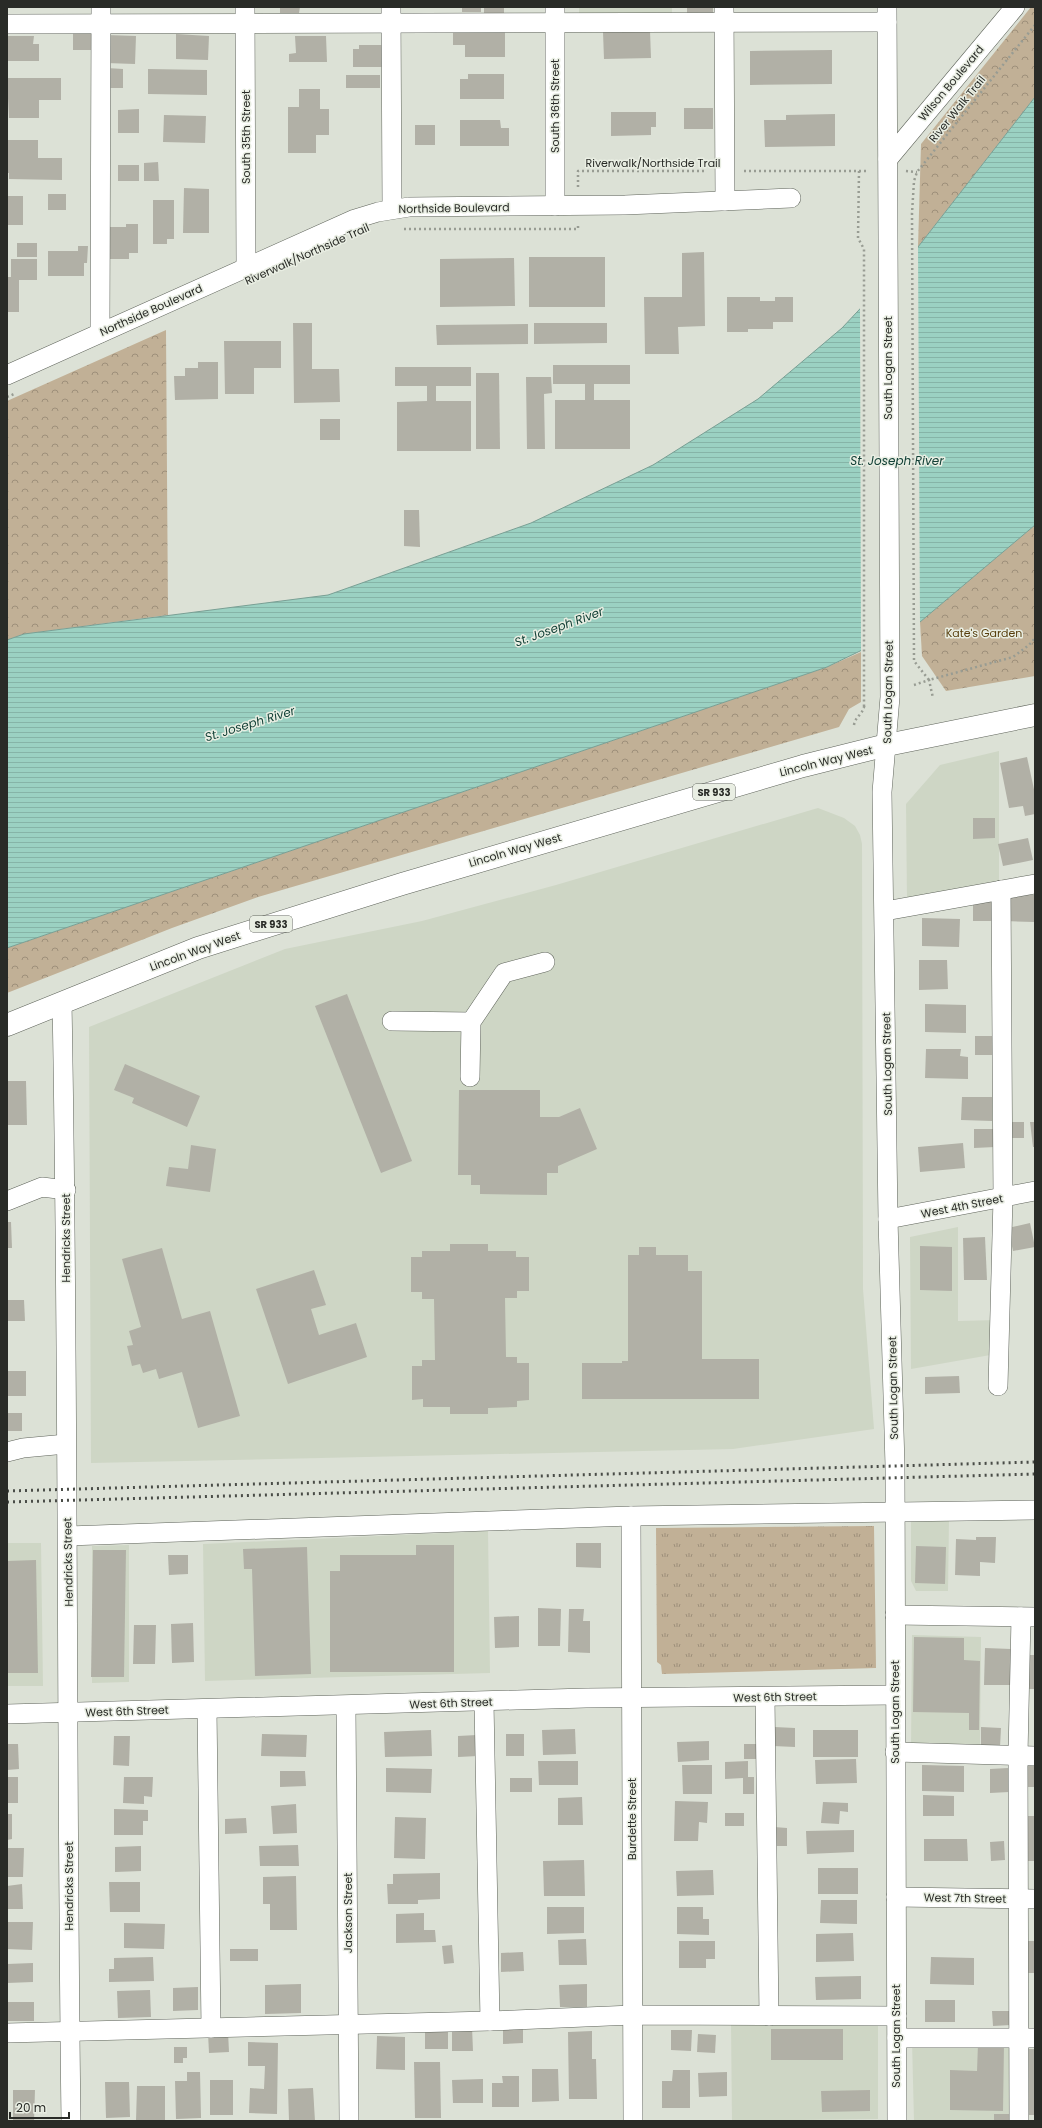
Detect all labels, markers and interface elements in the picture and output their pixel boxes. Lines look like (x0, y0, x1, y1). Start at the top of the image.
street label: Wilson Boulevard (915, 42, 987, 124)
street label: South 36th Street (547, 59, 563, 153)
street label: River Walk Trail (925, 72, 989, 146)
street label: South 35th Street (238, 90, 254, 184)
street label: Riverwalk/Northside Trail (585, 155, 721, 171)
street label: Northside Boulevard (398, 199, 510, 217)
street label: Riverwalk/Northside Trail (242, 219, 372, 289)
street label: Northside Boulevard (97, 280, 205, 340)
street label: South Logan Street (880, 316, 896, 420)
water label: St. Joseph River (850, 452, 944, 469)
water label: St. Joseph River (512, 602, 606, 651)
park label: Kate's Garden (946, 625, 1022, 641)
street label: South Logan Street (879, 640, 897, 744)
water label: St. Joseph River (203, 702, 298, 745)
street label: Lincoln Way West (778, 742, 874, 780)
road number: SR 933 (693, 784, 735, 800)
street label: Lincoln Way West (467, 829, 563, 871)
road number: SR 933 (250, 916, 292, 932)
street label: Lincoln Way West (147, 927, 243, 975)
street label: South Logan Street (878, 1012, 896, 1116)
street label: West 4th Street (920, 1190, 1004, 1222)
street label: Hendricks Street (58, 1194, 74, 1282)
street label: South Logan Street (884, 1336, 902, 1440)
street label: Hendricks Street (59, 1517, 77, 1607)
street label: South Logan Street (887, 1660, 903, 1764)
street label: West 6th Street (733, 1688, 817, 1706)
street label: West 6th Street (409, 1694, 493, 1712)
street label: West 6th Street (85, 1702, 169, 1720)
street label: Burdette Street (624, 1778, 640, 1860)
street label: Hendricks Street (61, 1842, 77, 1930)
street label: Jackson Street (340, 1873, 356, 1953)
street label: West 7th Street (924, 1889, 1006, 1907)
street label: South Logan Street (888, 1984, 904, 2088)
scale bar (10, 2094, 69, 2120)
text: 20 m (16, 2099, 46, 2116)

